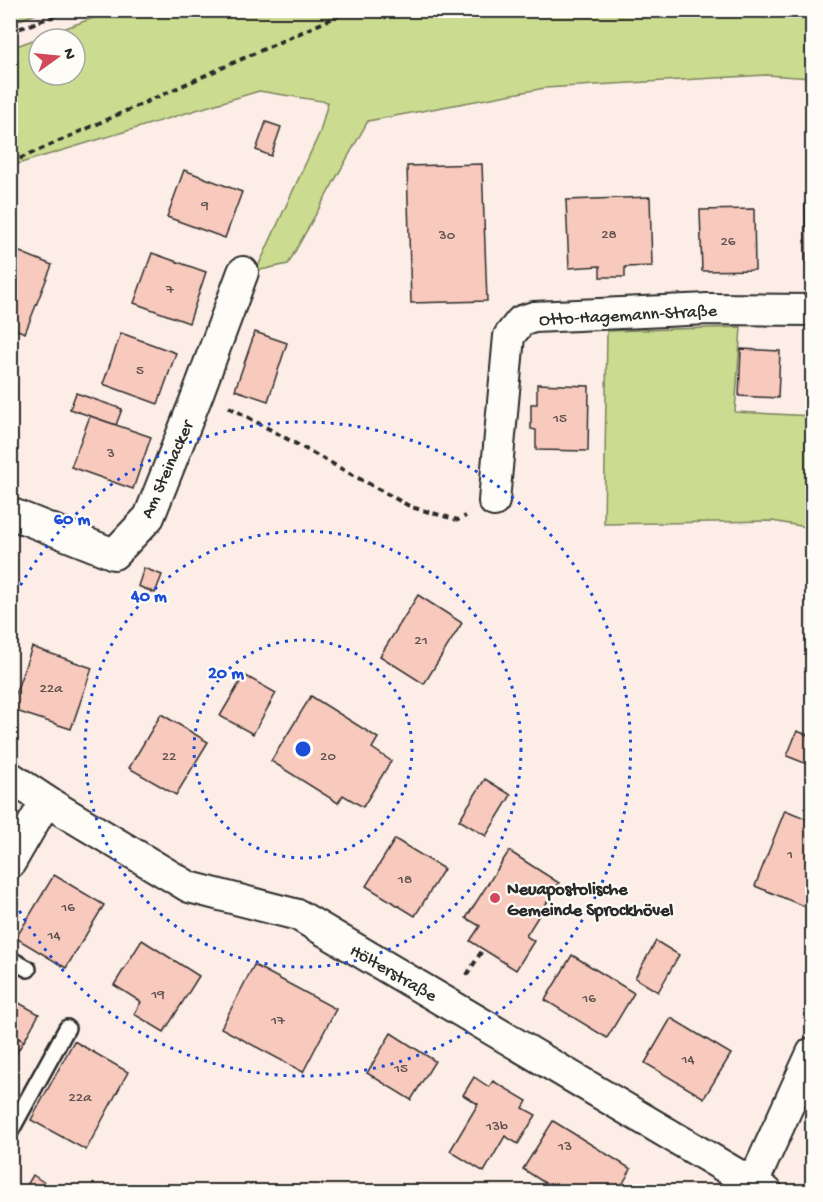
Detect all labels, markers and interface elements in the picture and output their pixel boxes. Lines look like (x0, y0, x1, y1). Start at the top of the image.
north arrow (27, 27, 87, 87)
text: N (58, 47, 79, 62)
house number: 9 (200, 197, 209, 215)
house number: 28 (601, 226, 617, 244)
house number: 30 (438, 227, 456, 245)
house number: 26 (721, 233, 736, 251)
house number: 7 (165, 281, 175, 299)
street label: Otto-Hagemann-Straße (539, 301, 718, 332)
house number: 5 (136, 362, 144, 380)
house number: 15 (552, 410, 567, 428)
street label: Am Steinacker (137, 416, 200, 522)
house number: 3 (106, 445, 115, 463)
text: 60 m (54, 510, 90, 531)
text: 40 m (130, 587, 167, 608)
house number: 21 (414, 632, 428, 650)
text: 20 m (208, 664, 244, 685)
house number: 22a (39, 680, 63, 698)
centre of rings (293, 739, 313, 759)
house number: 22 (162, 748, 176, 766)
house number: 20 (320, 748, 336, 766)
house number: 1 (786, 846, 793, 864)
house number: 18 (397, 871, 412, 889)
place label: Neuapostolische Gemeinde Sprockhövel (507, 880, 674, 922)
marker: Neuapostolische Gemeinde Sprockhövel (488, 891, 502, 905)
house number: 16 (60, 899, 75, 917)
house number: 14 (46, 927, 61, 945)
street label: Hölterstraße (345, 941, 441, 1008)
house number: 19 (150, 986, 165, 1004)
house number: 16 (581, 990, 596, 1008)
house number: 17 (270, 1012, 286, 1030)
house number: 14 (680, 1051, 695, 1069)
house number: 15 (393, 1060, 408, 1078)
house number: 22a (68, 1089, 92, 1107)
house number: 13b (485, 1118, 508, 1136)
house number: 13 (557, 1138, 572, 1156)

